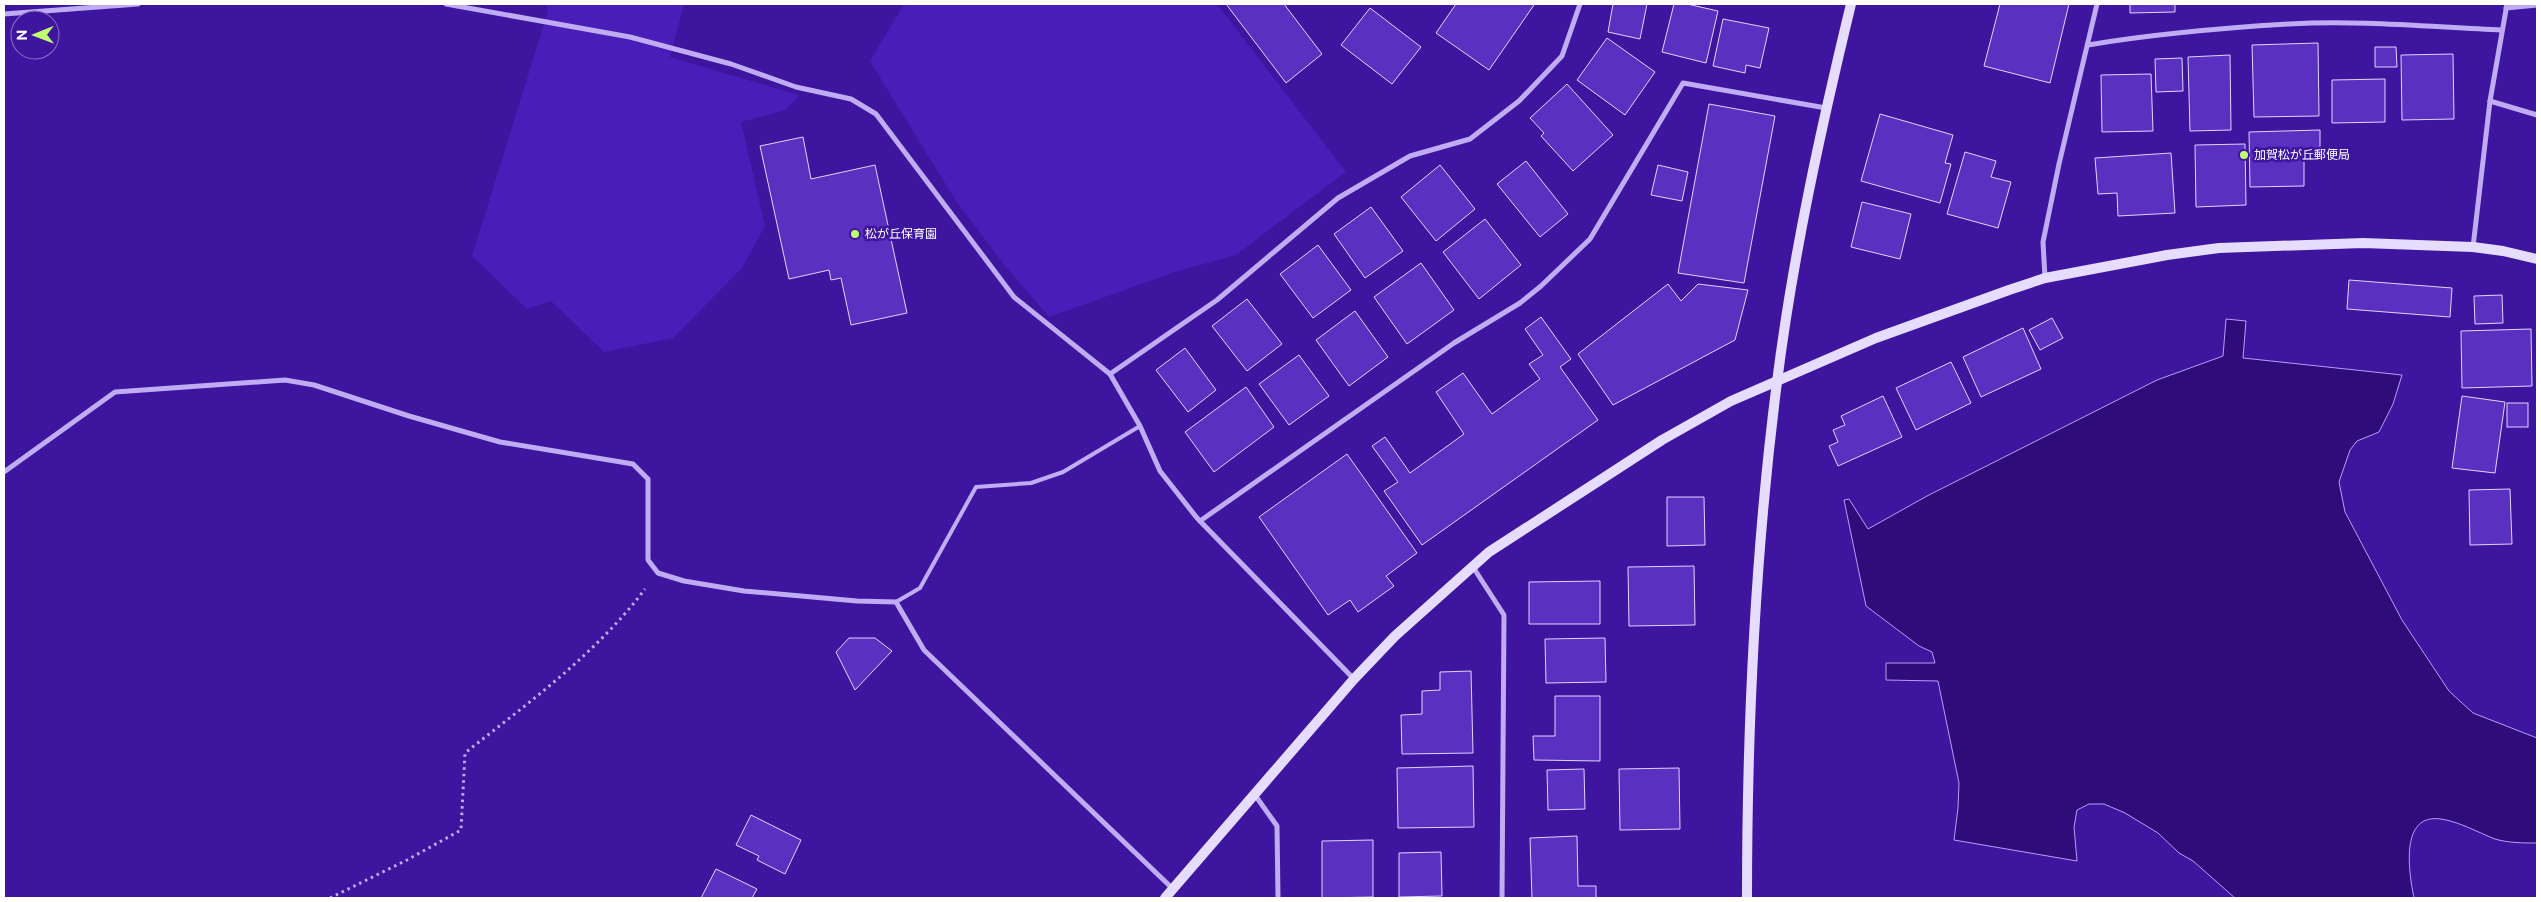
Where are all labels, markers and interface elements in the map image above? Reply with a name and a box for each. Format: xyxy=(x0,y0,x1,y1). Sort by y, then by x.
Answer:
north arrow xyxy=(10,10,60,60)
text: N xyxy=(14,30,30,41)
place label: 加賀松が丘郵便局 xyxy=(2254,148,2350,162)
marker: 加賀松が丘郵便局 xyxy=(2238,149,2250,161)
place label: 松が丘保育園 xyxy=(865,227,937,241)
marker: 松が丘保育園 xyxy=(849,228,861,240)

